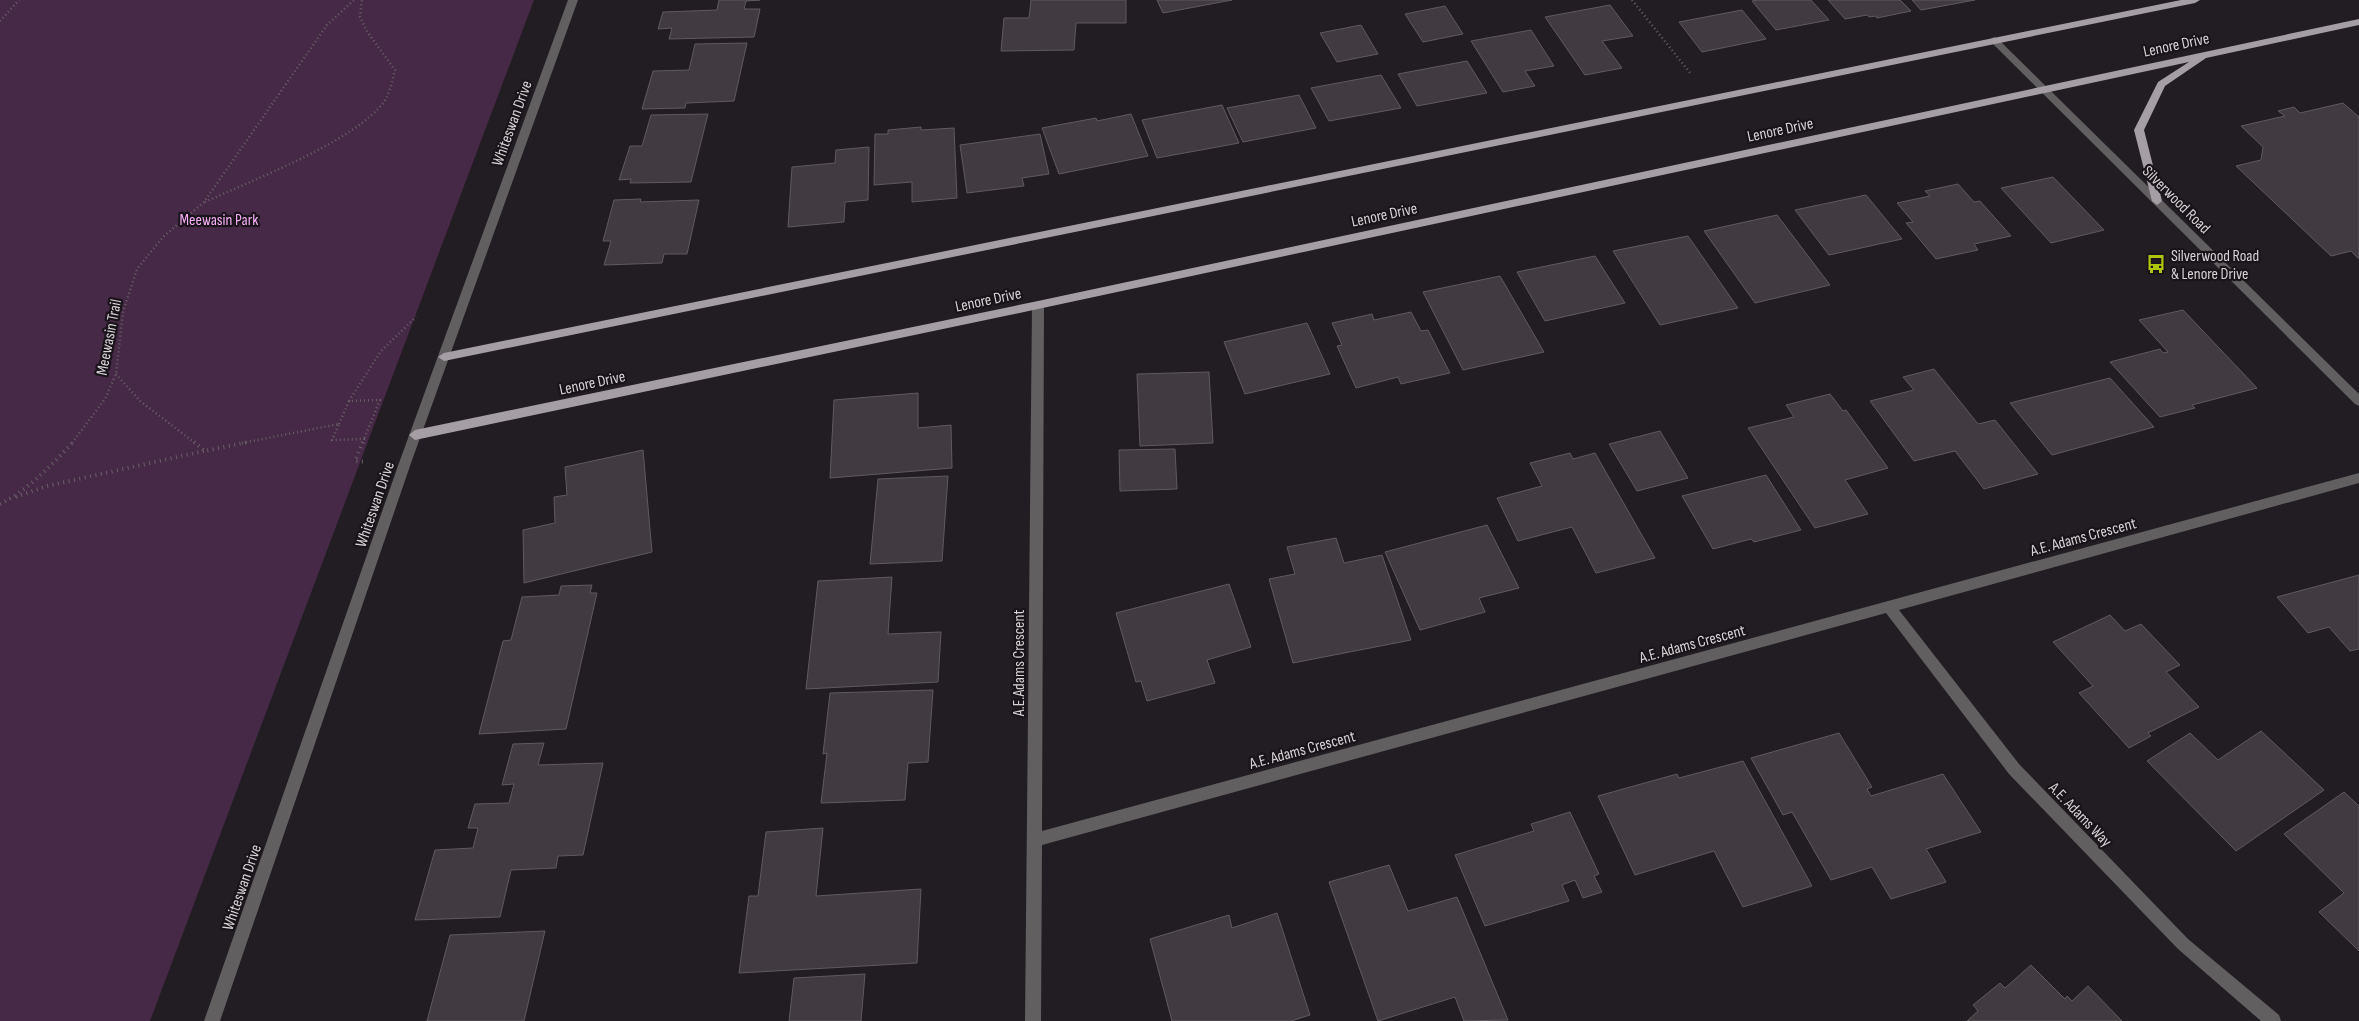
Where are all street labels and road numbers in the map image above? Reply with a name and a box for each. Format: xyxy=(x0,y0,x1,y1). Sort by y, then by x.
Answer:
street label: Lenore Drive xyxy=(2142,29,2211,62)
street label: Whiteswan Drive xyxy=(488,78,537,169)
street label: Lenore Drive xyxy=(1746,114,1815,147)
street label: Silverwood Road xyxy=(2138,162,2214,238)
street label: Lenore Drive xyxy=(1350,199,1419,232)
street label: Lenore Drive xyxy=(954,284,1023,317)
street label: Meewasin Trail xyxy=(93,298,126,377)
street label: Lenore Drive xyxy=(558,367,627,400)
street label: Whiteswan Drive xyxy=(352,459,399,550)
street label: A.E. Adams Crescent xyxy=(2027,514,2139,561)
street label: A.E.Adams Crescent xyxy=(1010,610,1029,717)
street label: A.E. Adams Crescent xyxy=(1636,621,1748,668)
street label: A.E. Adams Crescent xyxy=(1246,727,1358,774)
street label: A.E. Adams Way xyxy=(2044,778,2115,851)
street label: Whiteswan Drive xyxy=(219,842,266,933)

